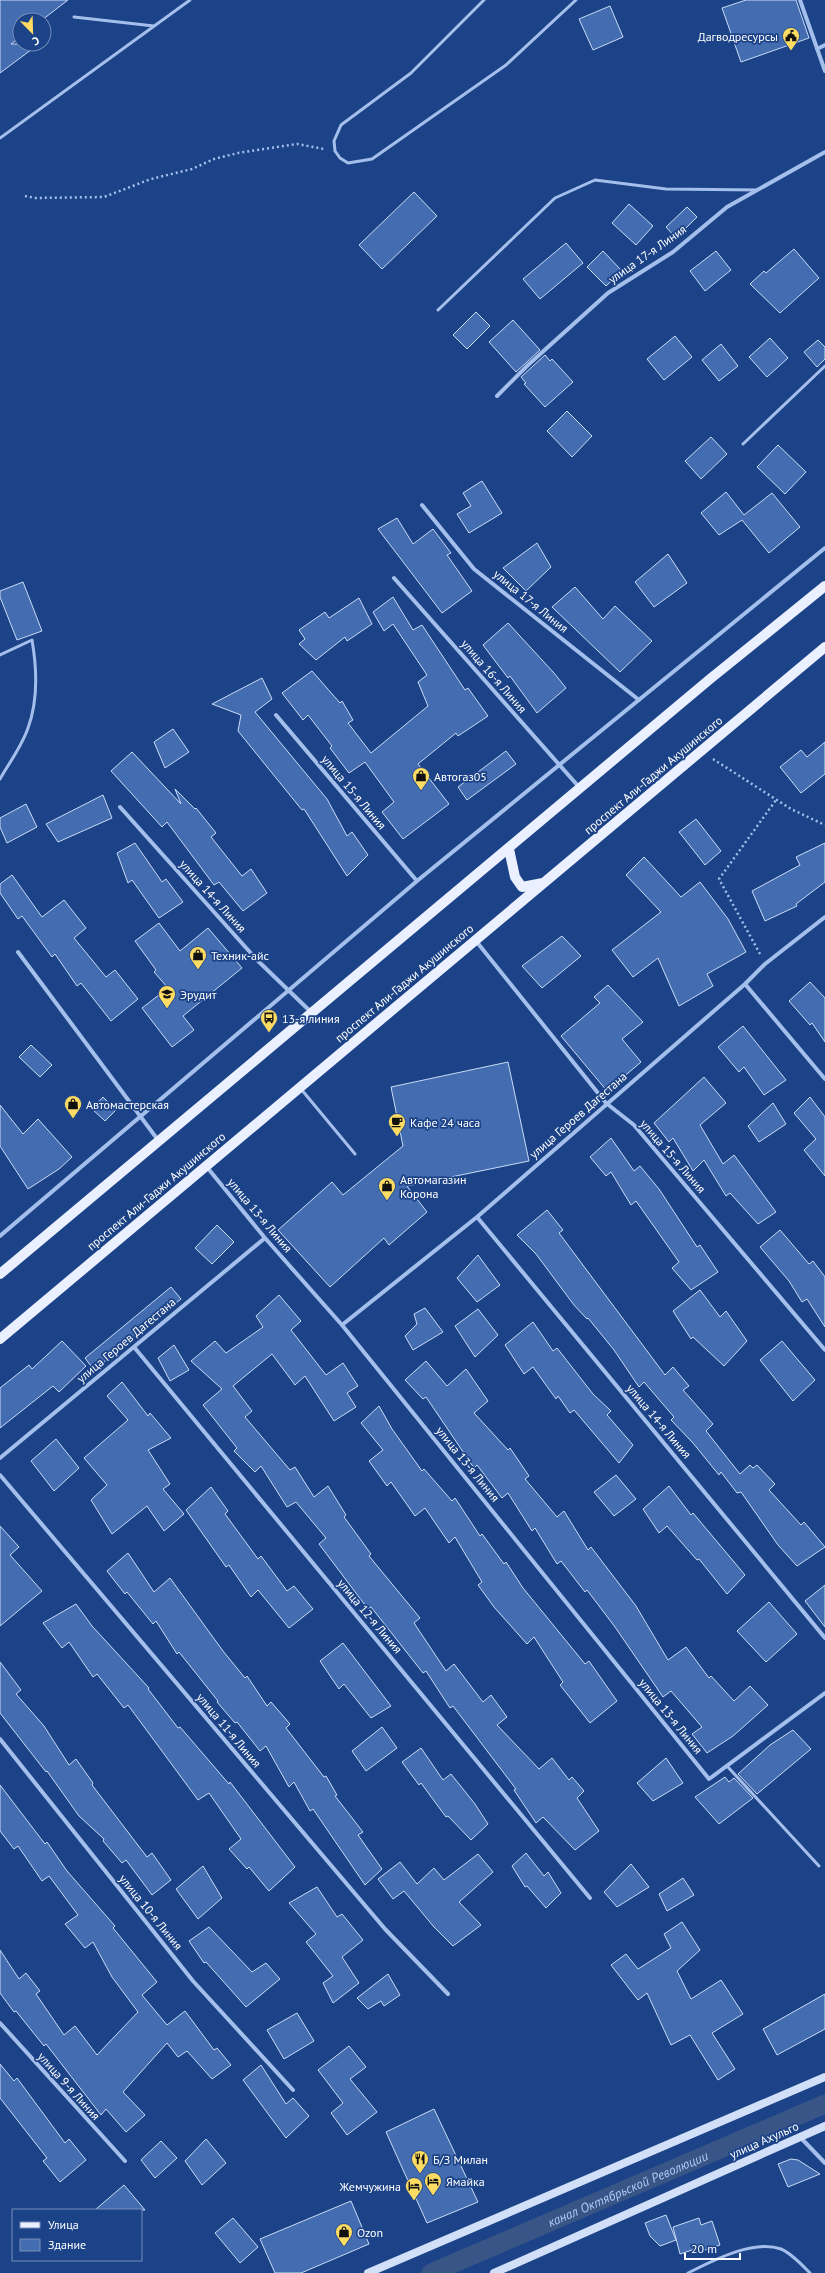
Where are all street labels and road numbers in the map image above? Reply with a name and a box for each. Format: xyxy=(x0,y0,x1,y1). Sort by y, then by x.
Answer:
street label: улица 17-я Линия xyxy=(605,221,689,287)
street label: улица 17-я Линия xyxy=(491,566,571,636)
street label: улица 16-я Линия xyxy=(458,636,530,716)
street label: проспект Али-Гаджи Акушинского xyxy=(581,713,725,837)
street label: улица 15-я Линия xyxy=(318,752,390,832)
street label: улица 14-я Линия xyxy=(176,857,250,935)
street label: проспект Али-Гаджи Акушинского xyxy=(332,921,476,1045)
street label: улица Героев Дагестана xyxy=(526,1069,630,1161)
street label: улица 15-я Линия xyxy=(637,1116,709,1196)
street label: проспект Али-Гаджи Акушинского xyxy=(84,1129,228,1253)
street label: улица 13-я Линия xyxy=(224,1175,296,1255)
street label: улица Героев Дагестана xyxy=(74,1294,178,1386)
street label: улица 14-я Линия xyxy=(623,1381,695,1461)
street label: улица 13-я Линия xyxy=(433,1423,503,1505)
street label: улица 12-я Линия xyxy=(334,1576,406,1656)
street label: улица 13-я Линия xyxy=(636,1675,706,1757)
street label: улица 11-я Линия xyxy=(193,1690,265,1770)
street label: улица 10-я Линия xyxy=(116,1871,186,1953)
street label: улица 9-я Линия xyxy=(35,2049,103,2123)
street label: улица Ахульго xyxy=(727,2118,801,2162)

